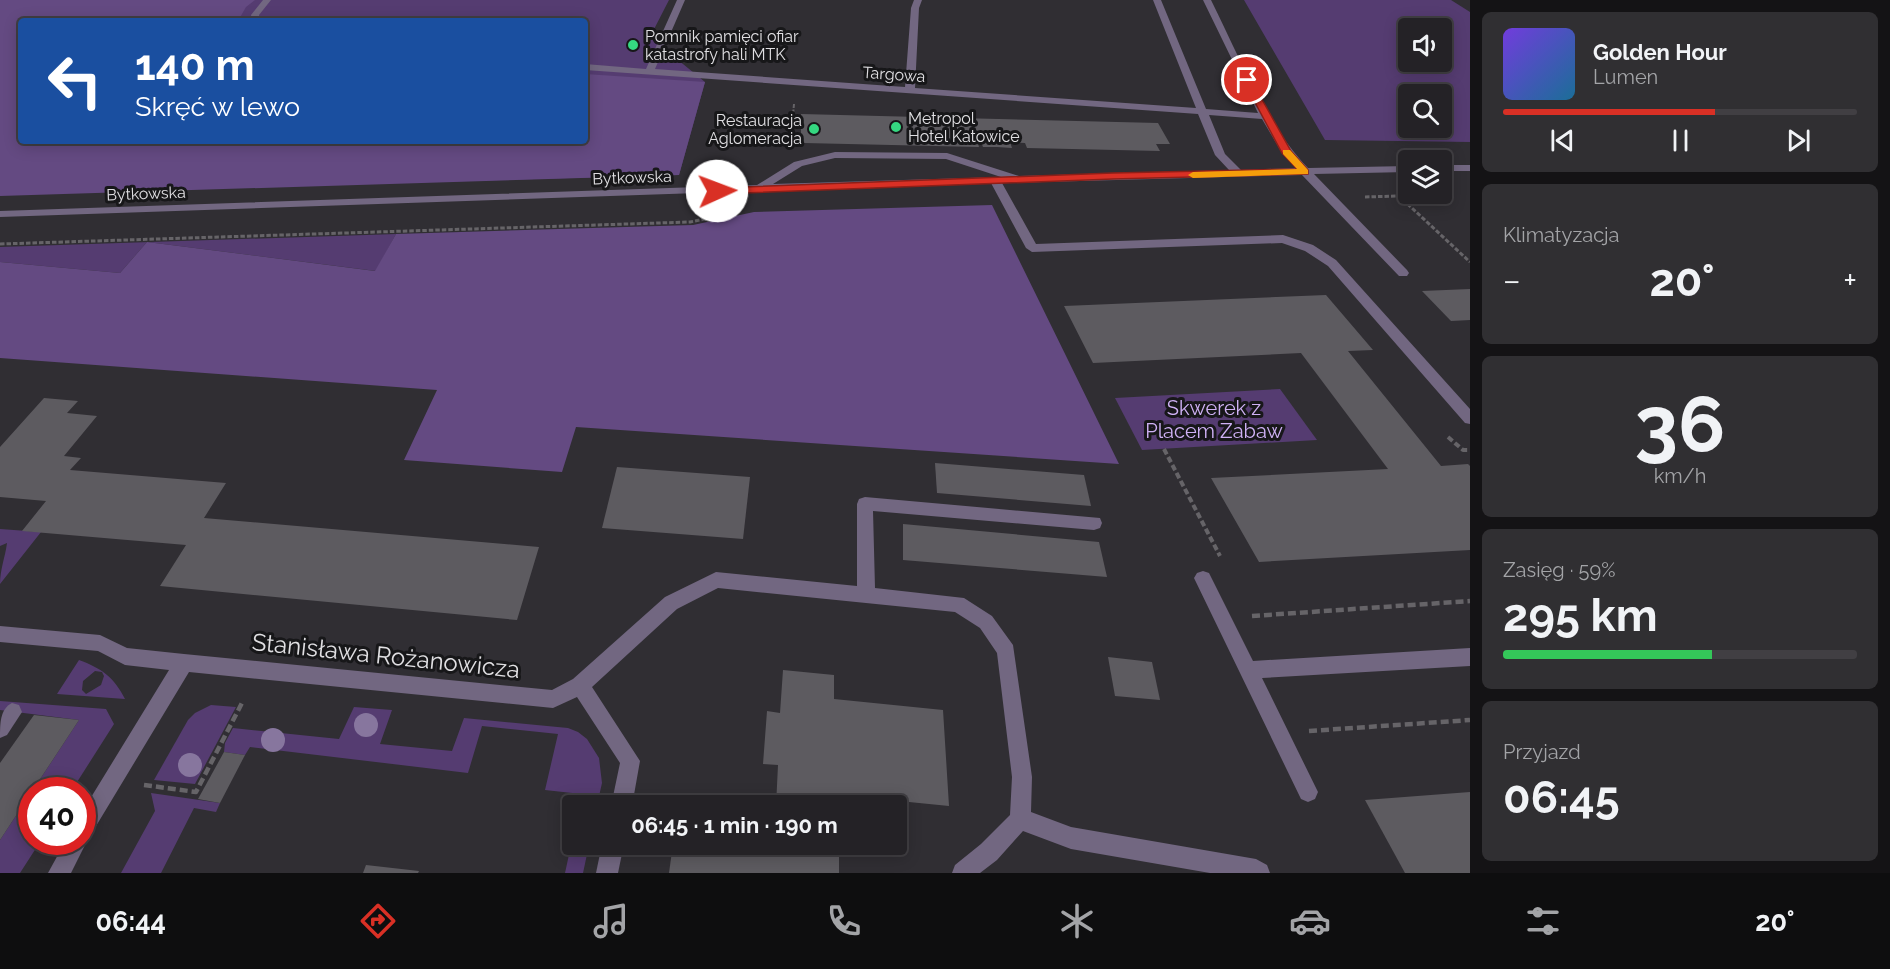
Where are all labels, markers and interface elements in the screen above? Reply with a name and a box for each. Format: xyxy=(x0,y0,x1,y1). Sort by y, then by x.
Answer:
map controls xyxy=(1398,18,1452,204)
button: sound xyxy=(1398,18,1452,72)
place label: Pomnik pamięci ofiar katastrofy hali MTK xyxy=(645,27,799,64)
marker: Pomnik pamięci ofiar katastrofy hali MTK xyxy=(626,38,640,52)
text: Golden Hour xyxy=(1593,39,1727,65)
text: 140 m xyxy=(135,41,255,90)
icon: left xyxy=(36,42,114,120)
pin xyxy=(1221,54,1272,105)
street label: Targowa xyxy=(862,63,926,86)
icon: arrive xyxy=(1230,63,1263,96)
text: Lumen xyxy=(1593,65,1658,89)
button: search xyxy=(1398,84,1452,138)
text: Skręć w lewo xyxy=(135,91,300,122)
place label: Metropol Hotel Katowice xyxy=(908,109,1020,146)
place label: Restauracja Aglomeracja xyxy=(708,111,802,148)
marker: Metropol Hotel Katowice xyxy=(889,120,903,134)
marker: Restauracja Aglomeracja xyxy=(807,122,821,136)
icon: previous xyxy=(1546,124,1579,157)
icon: pause xyxy=(1664,124,1697,157)
icon: next xyxy=(1782,124,1815,157)
button: layers xyxy=(1398,150,1452,204)
position arrow xyxy=(685,159,749,223)
street label: Bytkowska xyxy=(592,167,672,188)
street label: Bytkowska xyxy=(106,183,186,204)
text: Klimatyzacja xyxy=(1503,223,1620,247)
text: 20° xyxy=(1649,254,1715,307)
text: − xyxy=(1503,261,1521,300)
text: + xyxy=(1843,261,1857,300)
text: 36 xyxy=(1635,379,1725,470)
park label: Skwerek z Placem Zabaw xyxy=(1145,396,1283,443)
text: km/h xyxy=(1654,464,1706,488)
text: Zasięg · 59% xyxy=(1503,558,1615,582)
text: 295 km xyxy=(1503,589,1658,642)
street label: Stanisława Rożanowicza xyxy=(251,627,521,684)
text: Przyjazd xyxy=(1503,740,1581,764)
text: 06:45 xyxy=(1503,771,1620,824)
speed limit sign: 40 xyxy=(18,777,96,855)
text: 06:45 · 1 min · 190 m xyxy=(631,812,838,838)
icon: directions xyxy=(357,900,399,942)
icon: music xyxy=(590,900,632,942)
icon: phone xyxy=(823,900,865,942)
icon: climate xyxy=(1056,900,1098,942)
icon: car xyxy=(1289,900,1331,942)
icon: filters xyxy=(1522,900,1564,942)
text: 06:44 xyxy=(96,906,166,937)
text: 20° xyxy=(1755,906,1794,937)

